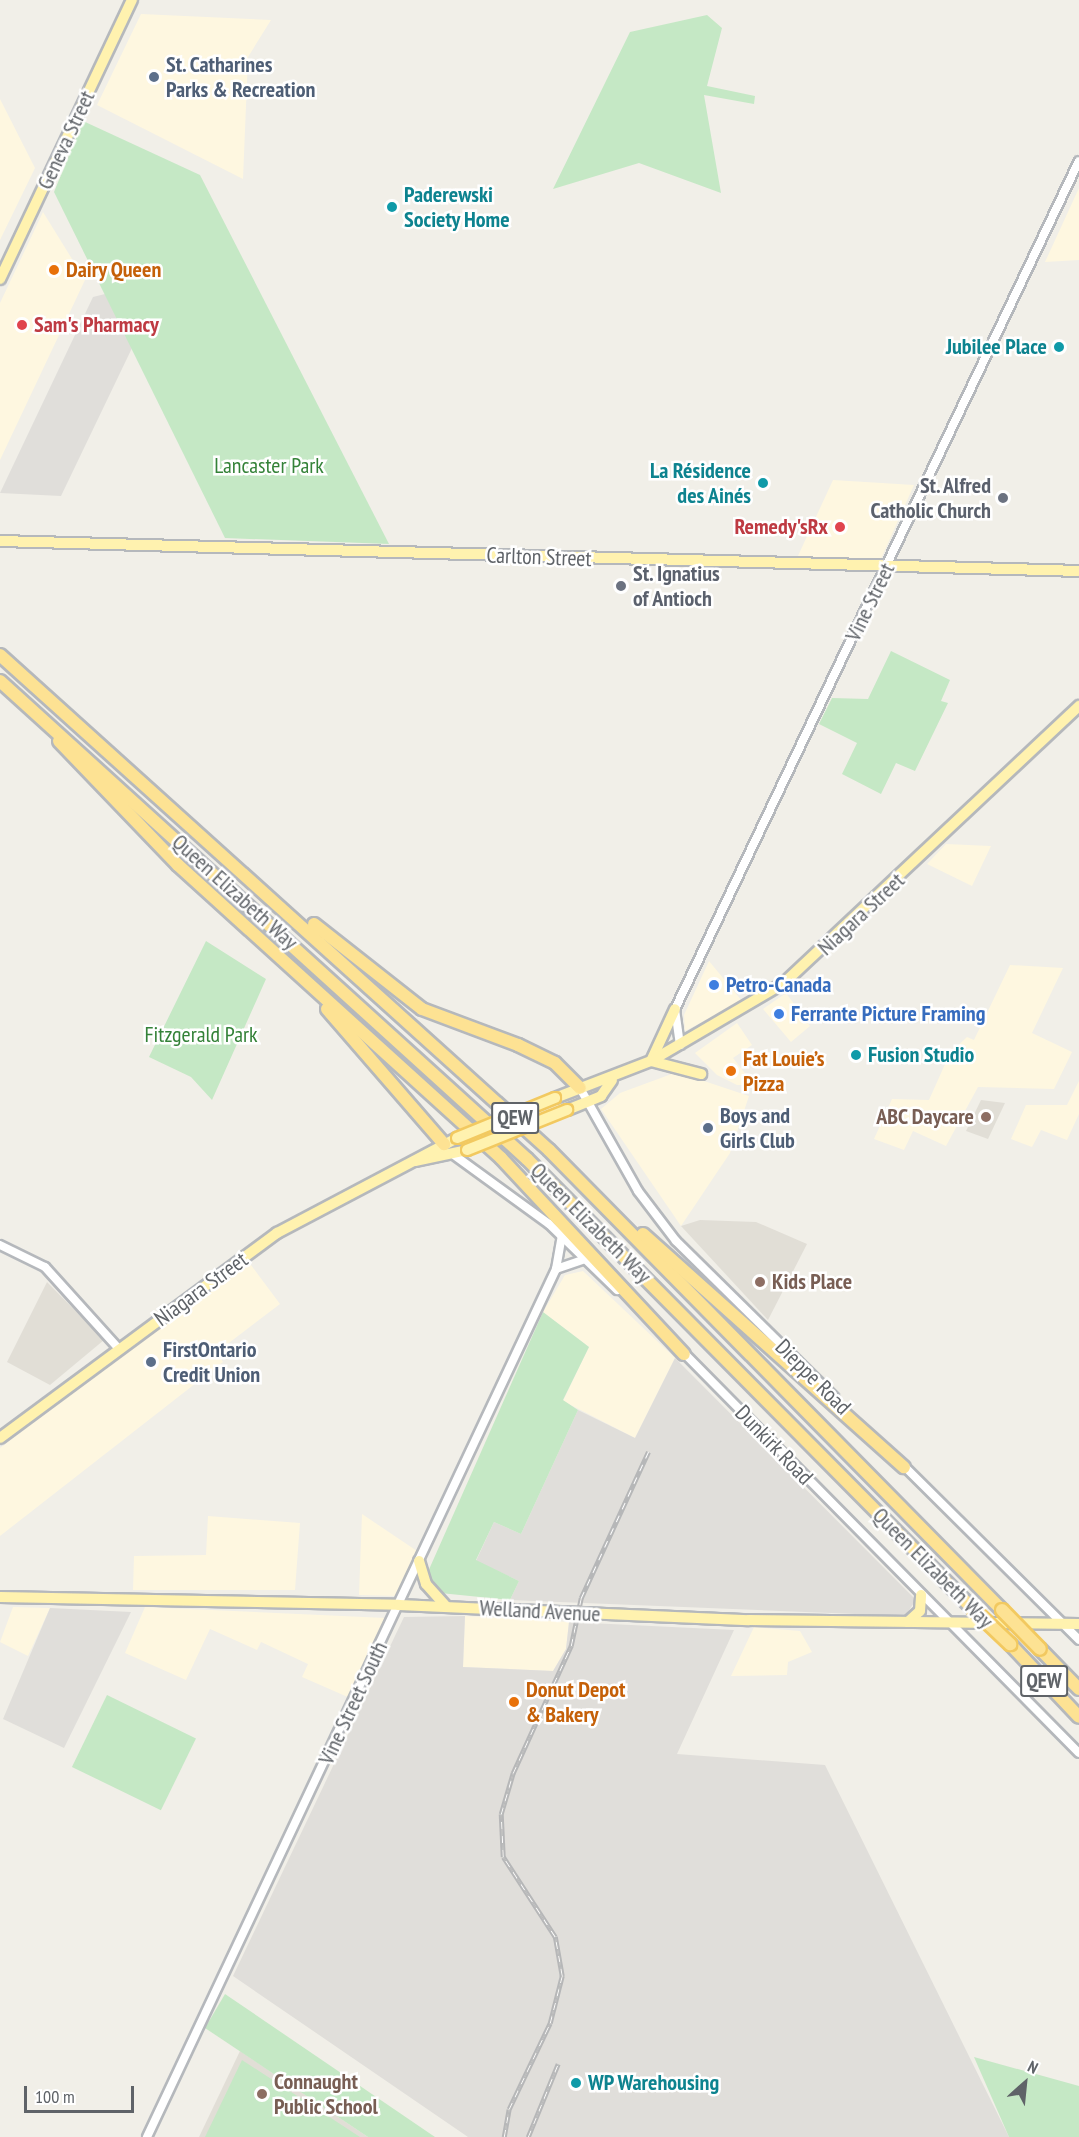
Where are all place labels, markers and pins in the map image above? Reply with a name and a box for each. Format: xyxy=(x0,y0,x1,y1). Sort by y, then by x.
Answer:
place label: St. Catharines Parks & Recreation xyxy=(166,51,315,102)
marker: St. Catharines Parks & Recreation xyxy=(147,70,161,84)
place label: Paderewski Society Home xyxy=(404,181,510,232)
marker: Paderewski Society Home xyxy=(385,200,399,214)
place label: Dairy Queen xyxy=(66,257,162,283)
marker: Dairy Queen xyxy=(47,263,61,277)
place label: Sam's Pharmacy xyxy=(34,312,159,338)
marker: Sam's Pharmacy xyxy=(15,318,29,332)
place label: Jubilee Place xyxy=(946,334,1047,360)
marker: Jubilee Place xyxy=(1052,340,1066,354)
place label: La Résidence des Ainés xyxy=(650,457,751,508)
place label: St. Alfred Catholic Church xyxy=(870,472,991,524)
marker: La Résidence des Ainés xyxy=(756,476,770,490)
marker: St. Alfred Catholic Church xyxy=(996,491,1010,505)
place label: Remedy'sRx xyxy=(734,514,828,540)
marker: Remedy'sRx xyxy=(833,520,847,534)
place label: St. Ignatius of Antioch xyxy=(633,560,721,612)
marker: St. Ignatius of Antioch xyxy=(614,579,628,593)
place label: Petro-Canada xyxy=(726,972,831,998)
marker: Petro-Canada xyxy=(707,978,721,992)
place label: Ferrante Picture Framing xyxy=(791,1001,985,1027)
marker: Ferrante Picture Framing xyxy=(772,1007,786,1021)
place label: Fusion Studio xyxy=(868,1042,974,1068)
place label: Fat Louie’s Pizza xyxy=(743,1045,824,1096)
marker: Fusion Studio xyxy=(849,1048,863,1062)
marker: Fat Louie’s Pizza xyxy=(724,1064,738,1078)
place label: Boys and Girls Club xyxy=(720,1102,795,1154)
place label: ABC Daycare xyxy=(875,1104,974,1130)
marker: ABC Daycare xyxy=(979,1110,993,1124)
marker: Boys and Girls Club xyxy=(701,1121,715,1135)
place label: Kids Place xyxy=(772,1269,852,1295)
marker: Kids Place xyxy=(753,1275,767,1289)
place label: FirstOntario Credit Union xyxy=(163,1336,260,1388)
marker: FirstOntario Credit Union xyxy=(144,1355,158,1369)
place label: Donut Depot & Bakery xyxy=(526,1676,625,1728)
marker: Donut Depot & Bakery xyxy=(507,1695,521,1709)
place label: Connaught Public School xyxy=(274,2068,378,2120)
place label: WP Warehousing xyxy=(588,2070,720,2096)
marker: WP Warehousing xyxy=(569,2076,583,2090)
marker: Connaught Public School xyxy=(255,2087,269,2101)

